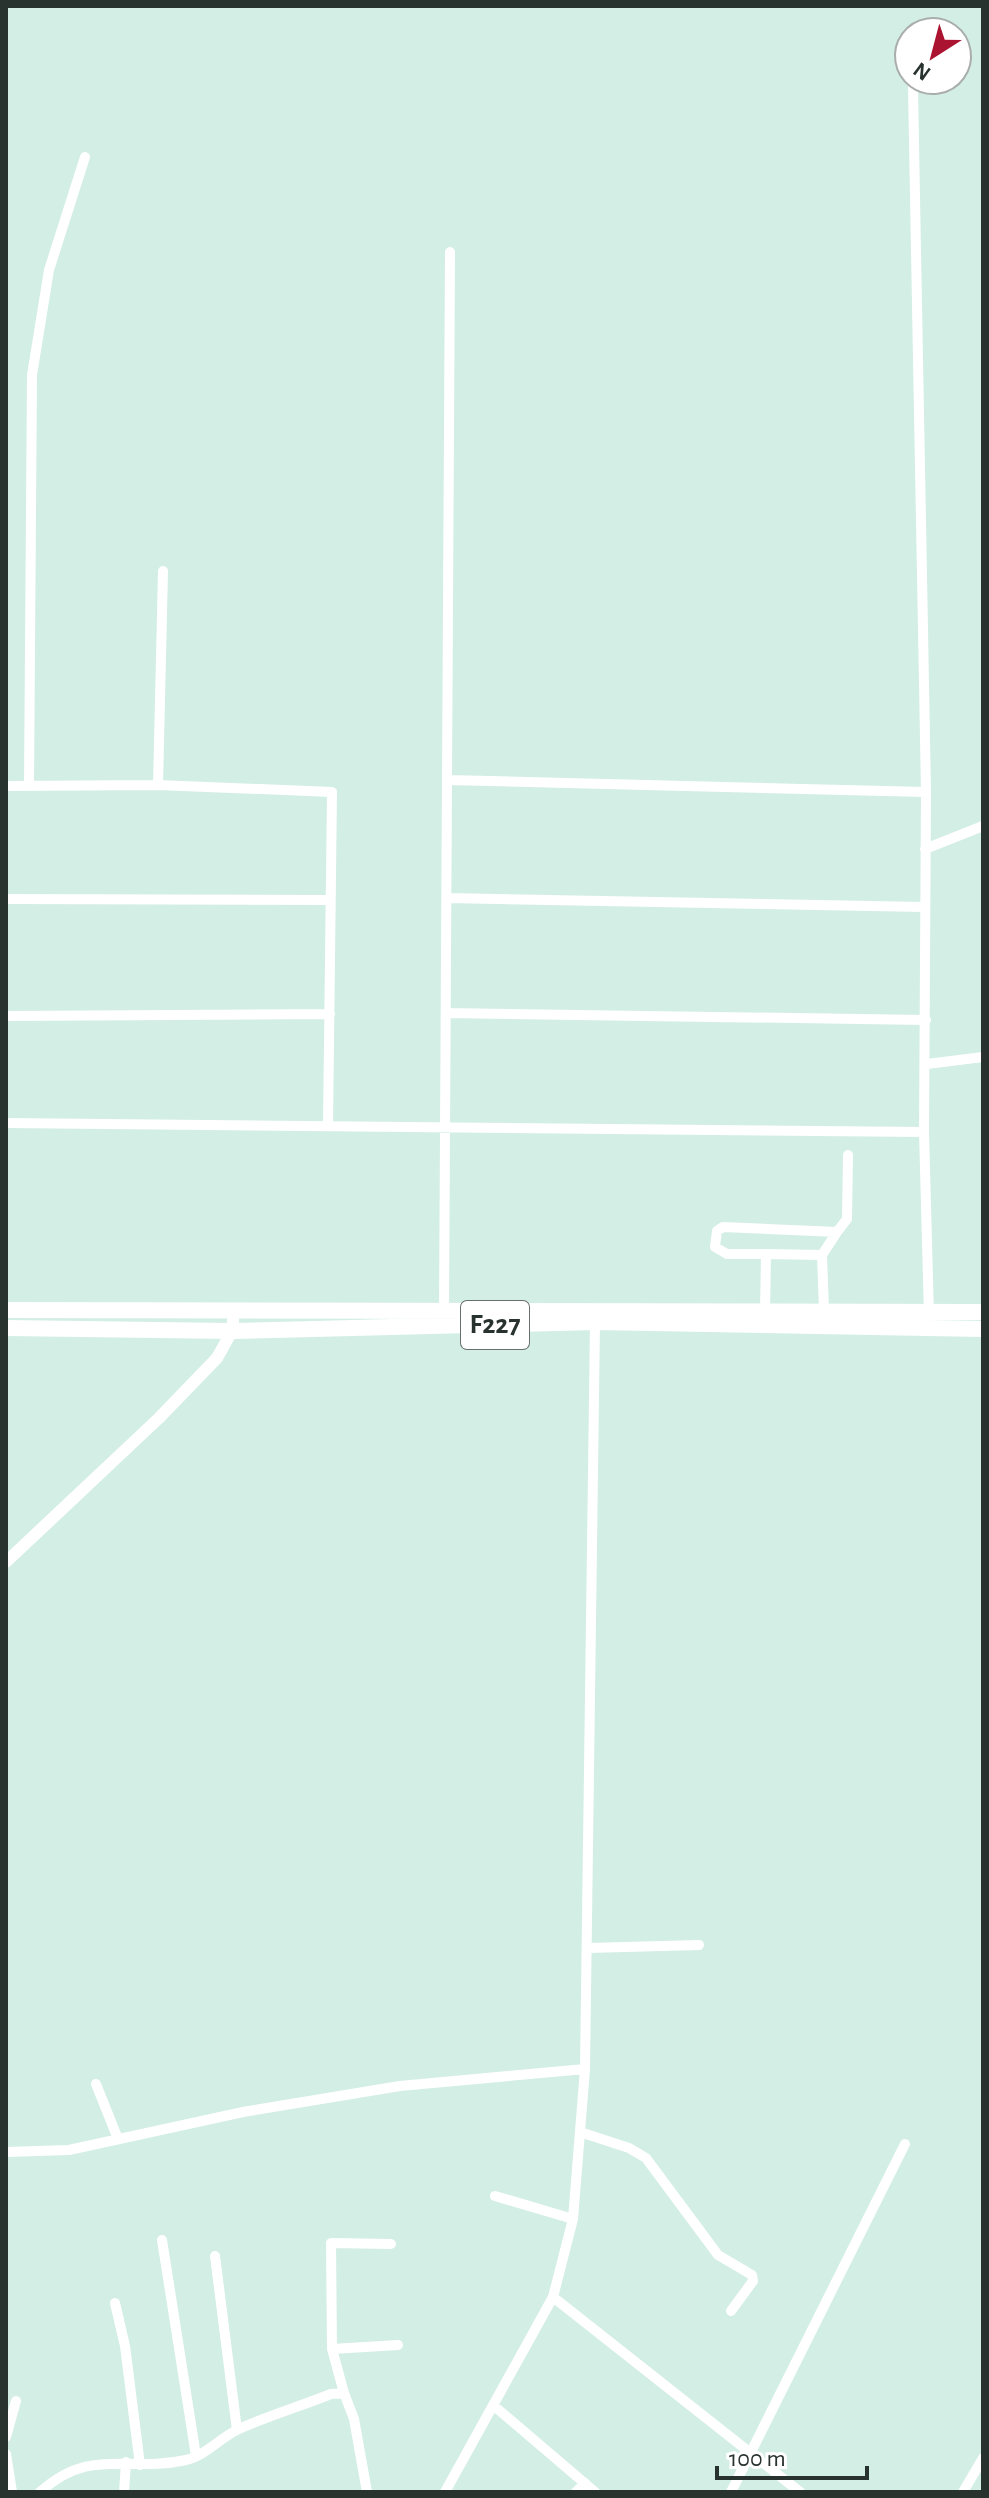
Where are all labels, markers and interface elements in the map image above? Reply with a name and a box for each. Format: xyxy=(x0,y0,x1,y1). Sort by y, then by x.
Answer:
north arrow xyxy=(893,16,973,96)
text: N xyxy=(909,58,934,85)
road number: F227 xyxy=(461,1301,529,1349)
scale bar xyxy=(717,2430,867,2480)
text: 100 m xyxy=(729,2447,786,2471)

